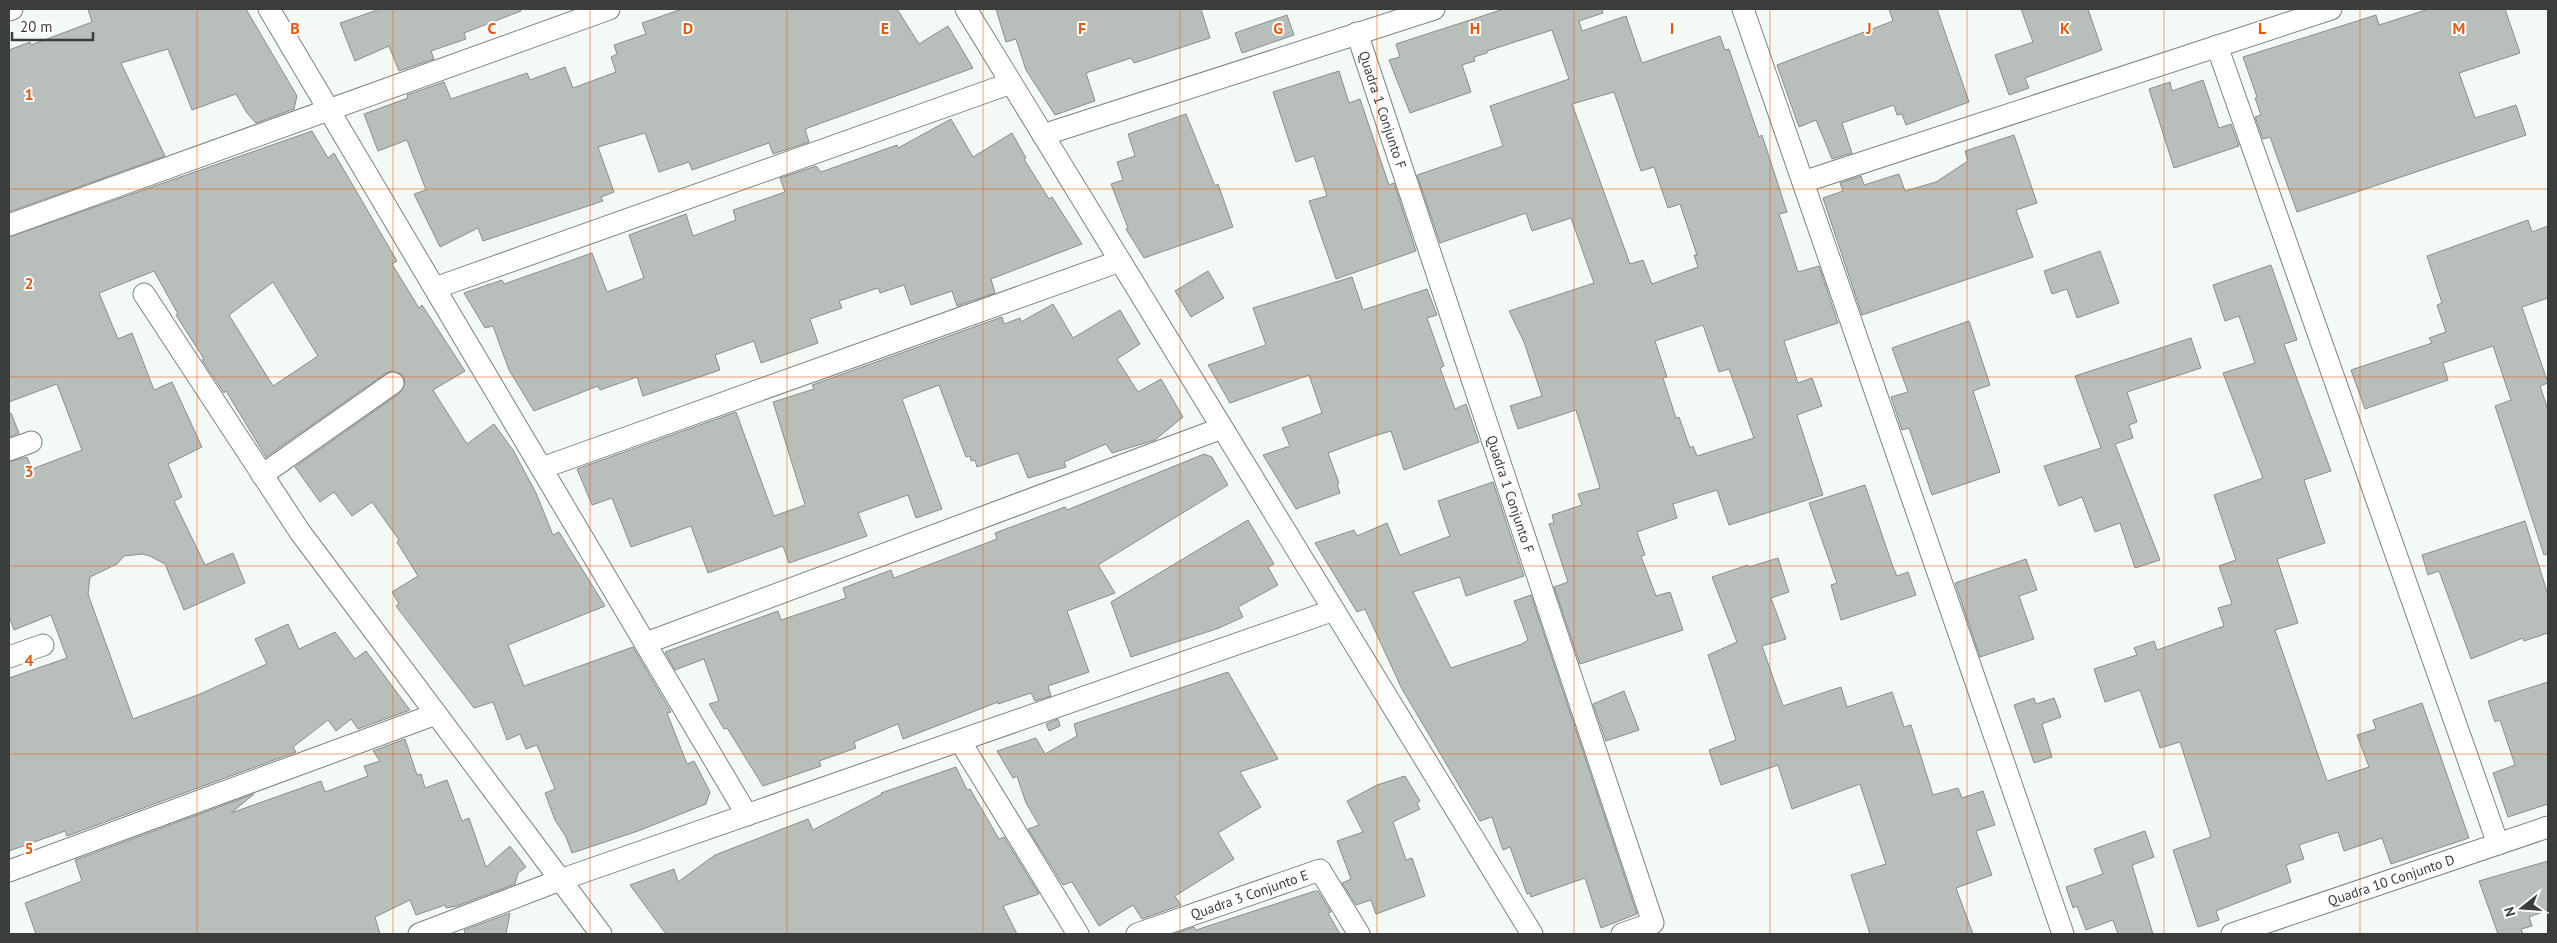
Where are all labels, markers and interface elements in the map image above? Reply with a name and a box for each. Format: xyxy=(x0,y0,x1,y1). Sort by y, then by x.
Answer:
scale bar xyxy=(12,10,94,42)
text: 20 m xyxy=(20,17,53,36)
text: B xyxy=(290,18,300,38)
text: C xyxy=(488,18,497,38)
text: D xyxy=(683,18,693,38)
text: E xyxy=(881,18,889,38)
text: F xyxy=(1078,18,1086,38)
text: G xyxy=(1273,18,1283,38)
text: H xyxy=(1470,18,1480,38)
text: I xyxy=(1670,18,1674,38)
text: J xyxy=(1865,18,1872,38)
text: K xyxy=(2060,18,2070,38)
text: L xyxy=(2258,18,2267,38)
text: M xyxy=(2453,18,2465,38)
street label: Quadra 1 Conjunto F xyxy=(1355,49,1411,171)
text: 1 xyxy=(24,84,34,104)
text: 2 xyxy=(24,273,34,293)
street label: Quadra 1 Conjunto F xyxy=(1482,433,1538,555)
text: 3 xyxy=(24,461,34,481)
text: 4 xyxy=(24,650,34,670)
text: 5 xyxy=(24,838,34,858)
street label: Quadra 10 Conjunto D xyxy=(2325,850,2457,910)
street label: Quadra 3 Conjunto E xyxy=(1188,866,1311,924)
north arrow xyxy=(2497,883,2547,933)
text: N xyxy=(2500,905,2520,919)

